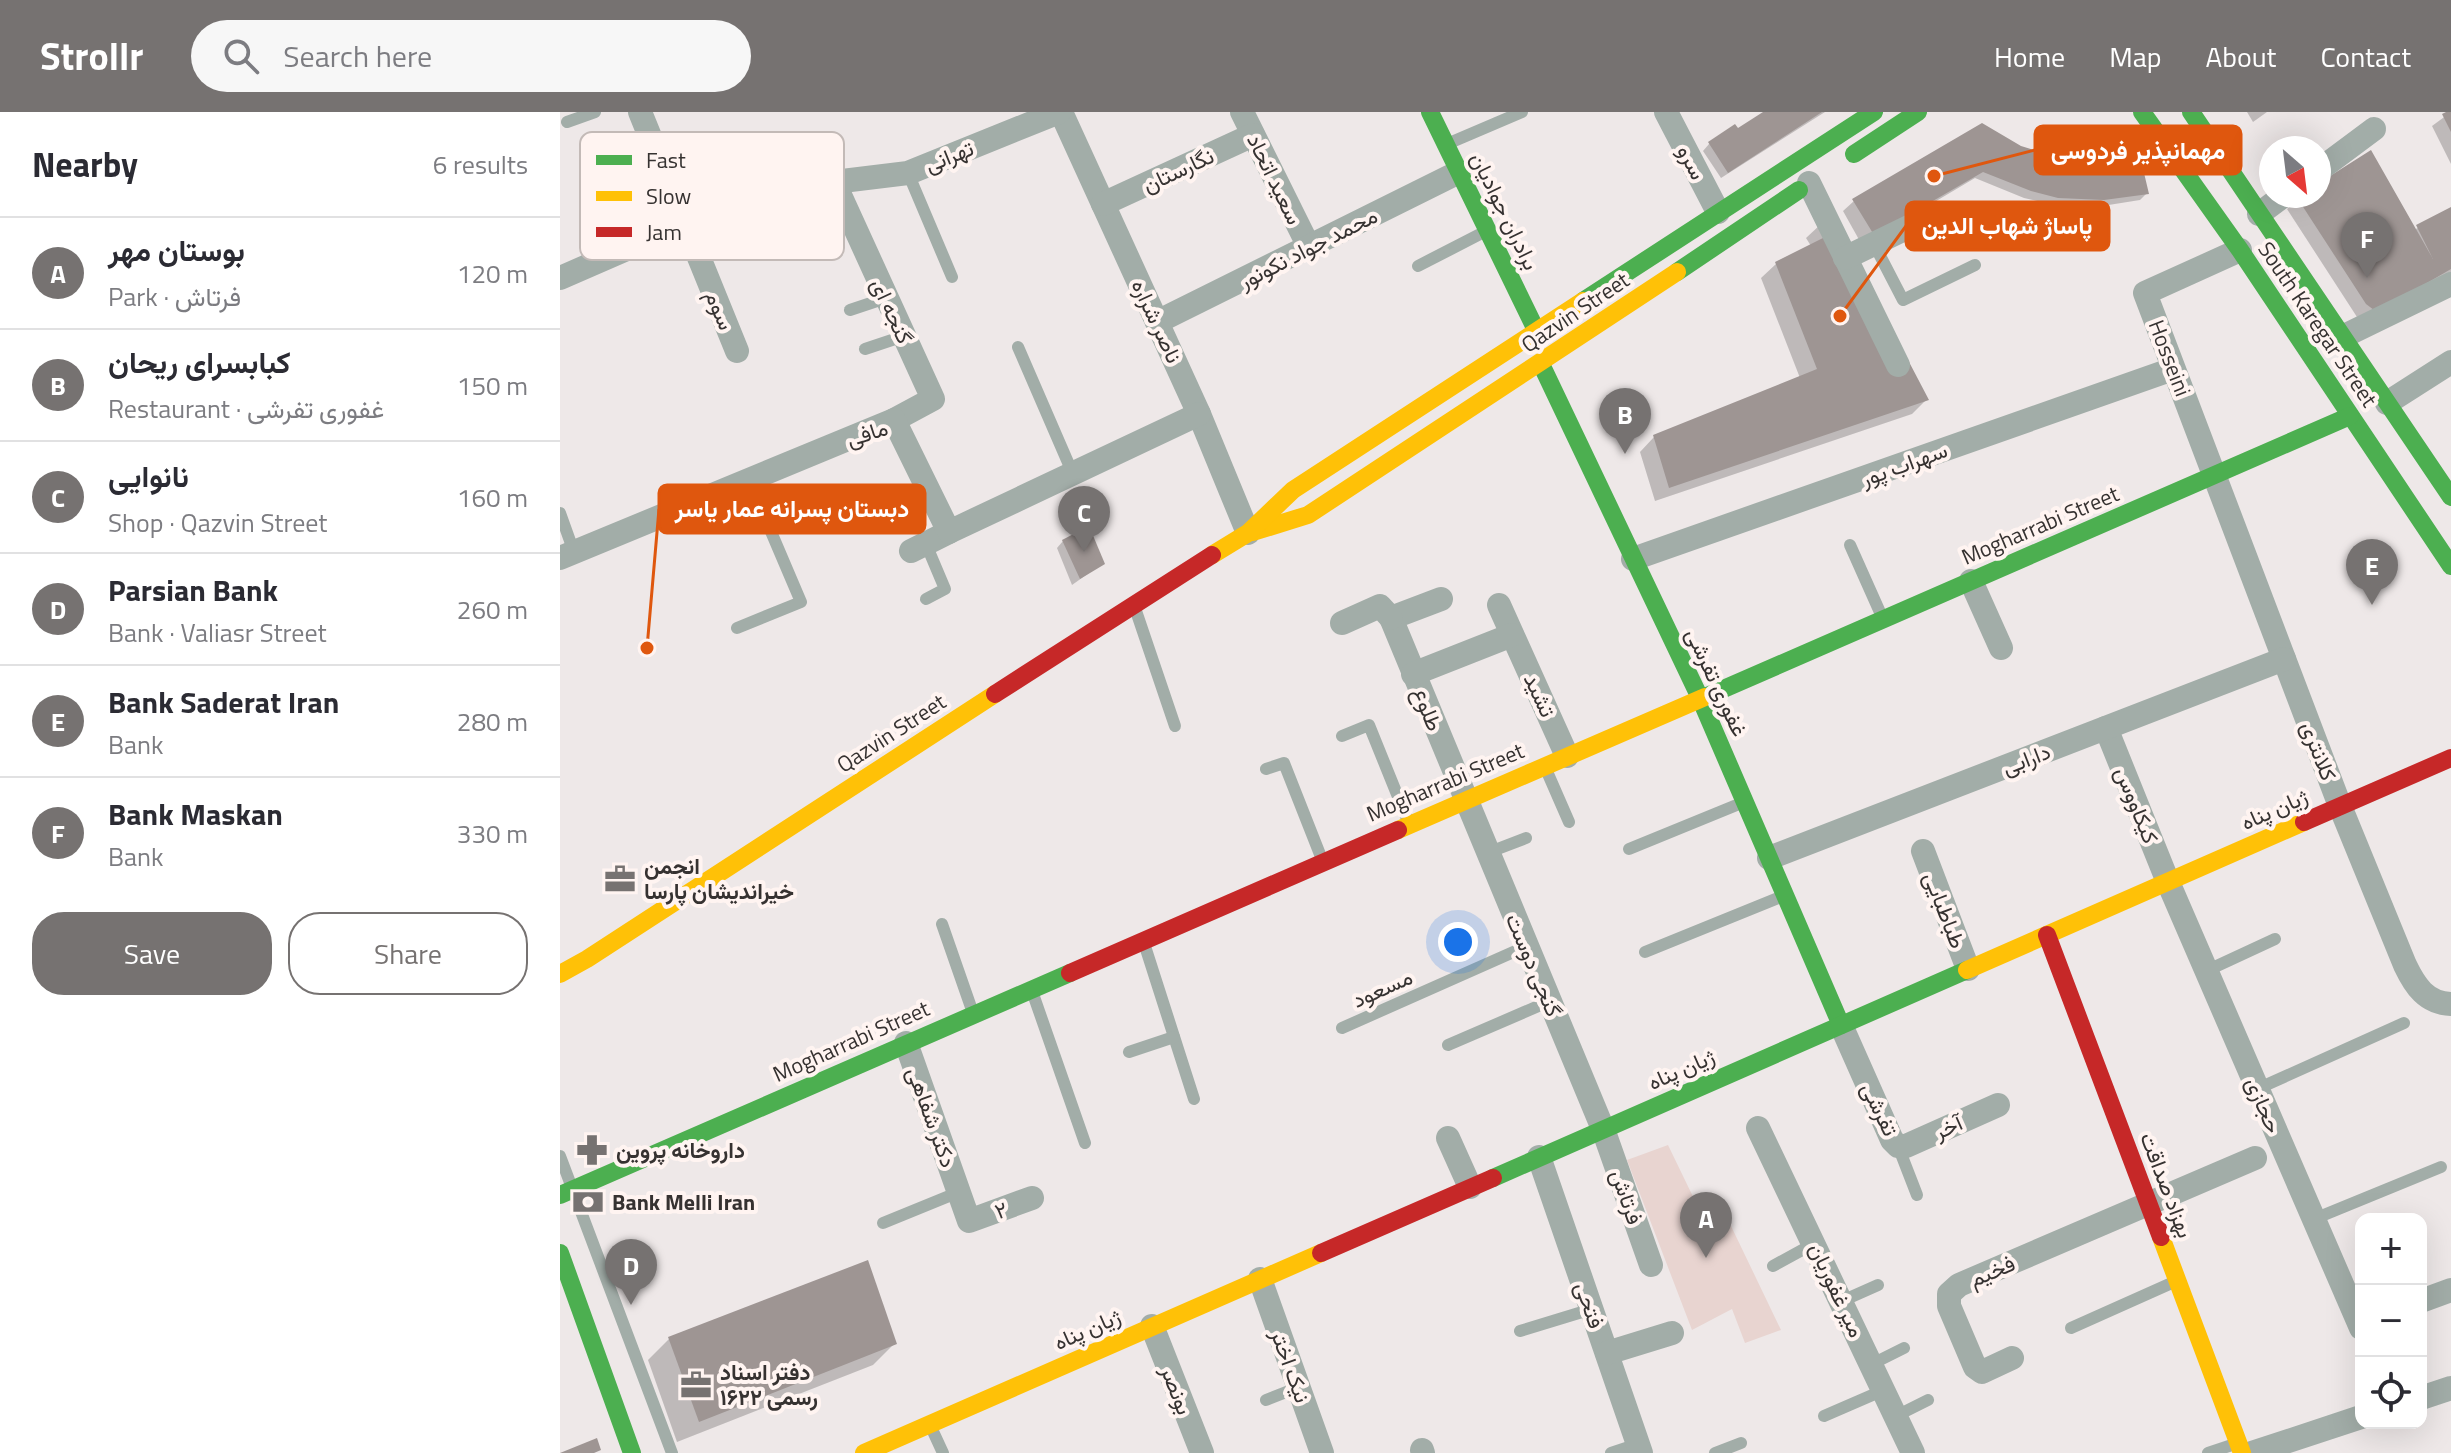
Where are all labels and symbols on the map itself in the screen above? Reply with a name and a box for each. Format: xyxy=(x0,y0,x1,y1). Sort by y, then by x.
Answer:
callout: مهمانپذیر فردوسی xyxy=(2035,126,2241,174)
street label: سعید اتحاد xyxy=(1238,128,1312,230)
street label: تهرانی xyxy=(919,131,979,181)
legend xyxy=(580,132,844,260)
text: مهمانپذیر فردوسی xyxy=(2051,132,2225,168)
north arrow xyxy=(2259,136,2331,208)
street label: نگارستان xyxy=(1137,139,1219,201)
street label: سرو xyxy=(1669,139,1715,185)
text: Fast xyxy=(646,143,686,177)
street label: برادران جوادیان xyxy=(1462,146,1548,276)
text: Slow xyxy=(646,179,692,213)
street label: محمد جواد نکونور xyxy=(1232,198,1383,298)
callout: پاساژ شهاب الدین xyxy=(1906,202,2109,250)
text: پاساژ شهاب الدین xyxy=(1921,207,2093,243)
pin: F xyxy=(2341,212,2393,278)
text: Jam xyxy=(646,215,682,249)
street label: South Karegar Street xyxy=(2250,234,2386,414)
street label: Qazvin Street xyxy=(1514,263,1636,361)
street label: گنجه ای xyxy=(862,273,922,350)
street label: ناصر شراره xyxy=(1123,273,1191,369)
street label: سوم xyxy=(696,285,744,335)
street label: Hosseini xyxy=(2140,315,2200,401)
pin: B xyxy=(1599,388,1651,454)
street label: مافی xyxy=(842,410,892,456)
street label: سهراب پور xyxy=(1855,433,1952,496)
street label: Mogharrabi Street xyxy=(1956,476,2124,574)
callout: دبستان پسرانه عمار یاسر xyxy=(659,485,925,533)
pin: C xyxy=(1058,486,1110,552)
text: دبستان پسرانه عمار یاسر xyxy=(674,490,909,526)
pin: E xyxy=(2346,539,2398,605)
street label: غفوری تفرشی xyxy=(1677,622,1757,742)
street label: تشید xyxy=(1515,667,1565,723)
street label: طلوع xyxy=(1404,682,1452,736)
street label: Qazvin Street xyxy=(830,685,953,781)
street label: کلانتری xyxy=(2292,716,2346,786)
street label: Mogharrabi Street xyxy=(1361,733,1529,831)
street label: دارابی xyxy=(1997,734,2055,784)
street label: کیکاووس xyxy=(2106,761,2168,849)
street label: ژیان پناه xyxy=(2235,779,2313,839)
place label: انجمن خیراندیشان پارسا xyxy=(644,849,794,908)
office icon: انجمن خیراندیشان پارسا xyxy=(603,862,637,896)
street label: طباطبایی xyxy=(1915,867,1975,953)
street label: گنجی دوست xyxy=(1497,908,1571,1022)
your location xyxy=(1438,922,1478,962)
street label: مسعود xyxy=(1346,960,1418,1016)
street label: Mogharrabi Street xyxy=(767,991,935,1091)
street label: ژیان پناه xyxy=(1642,1039,1720,1099)
street label: دکتر شفاهی xyxy=(898,1062,966,1172)
street label: حجازی xyxy=(2237,1071,2291,1139)
street label: تفرشی xyxy=(1852,1076,1908,1142)
street label: آخر xyxy=(1927,1105,1970,1149)
street label: بهزاد صداقت xyxy=(2131,1127,2203,1243)
pharmacy icon: داروخانه پروین xyxy=(575,1133,609,1167)
place label: داروخانه پروین xyxy=(616,1133,745,1167)
street label: فرتاش xyxy=(1602,1165,1652,1229)
bank icon: Bank Melli Iran xyxy=(571,1185,605,1219)
place label: Bank Melli Iran xyxy=(612,1185,755,1219)
street label: ۲ xyxy=(990,1192,1012,1228)
pin: A xyxy=(1680,1192,1732,1258)
street label: میر غفوریان xyxy=(1800,1237,1874,1343)
pin: D xyxy=(605,1239,657,1305)
street label: فخیم xyxy=(1964,1246,2020,1296)
street label: فتحی xyxy=(1566,1277,1614,1333)
street label: ژیان پناه xyxy=(1048,1299,1126,1359)
street label: نیک اختر xyxy=(1262,1324,1320,1408)
place label: دفتر اسناد رسمی ۱۶۲۲ xyxy=(720,1355,818,1414)
street label: بونصر xyxy=(1152,1360,1202,1419)
office icon: دفتر اسناد رسمی ۱۶۲۲ xyxy=(679,1368,713,1402)

